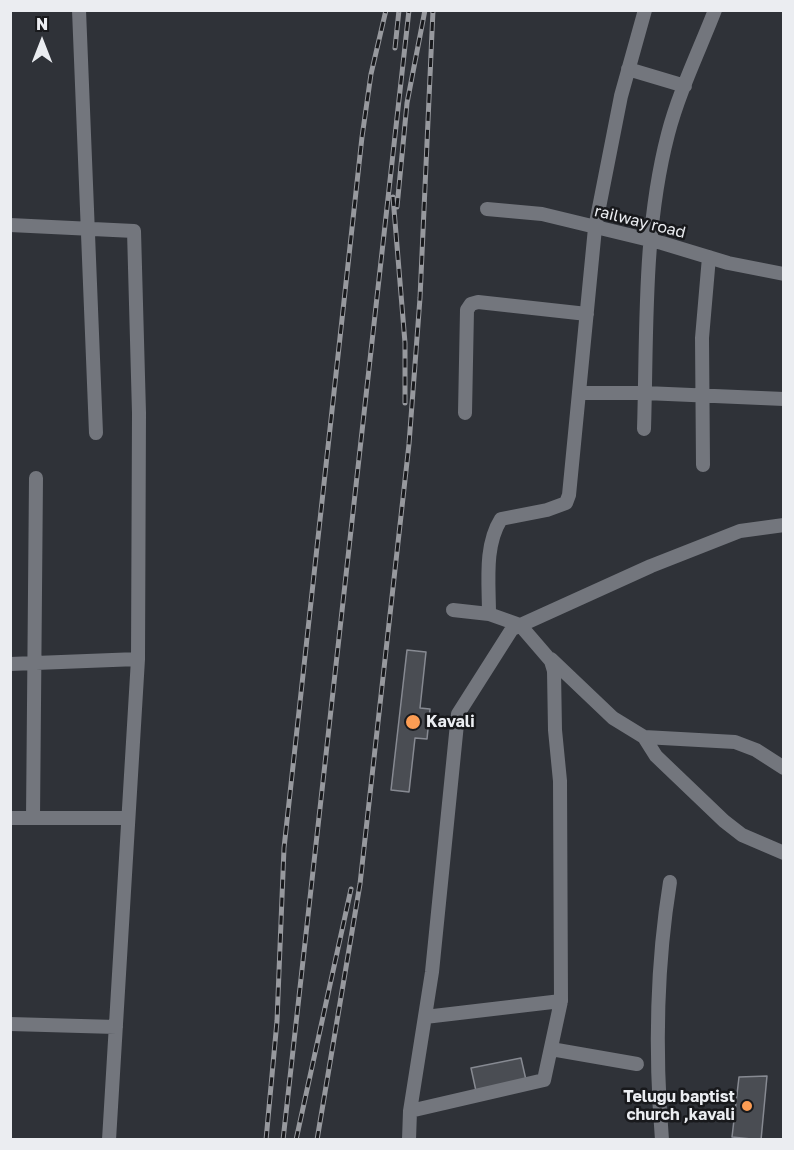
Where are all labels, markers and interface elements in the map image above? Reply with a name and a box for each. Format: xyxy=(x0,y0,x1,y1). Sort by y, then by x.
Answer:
north arrow xyxy=(12,12,72,72)
text: N xyxy=(36,14,48,34)
street label: railway road xyxy=(592,201,688,243)
place label: Kavali xyxy=(426,712,475,732)
marker: Kavali xyxy=(404,713,422,731)
place label: Telugu baptist church ,kavali xyxy=(623,1087,735,1125)
marker: Telugu baptist church ,kavali xyxy=(740,1099,754,1113)

